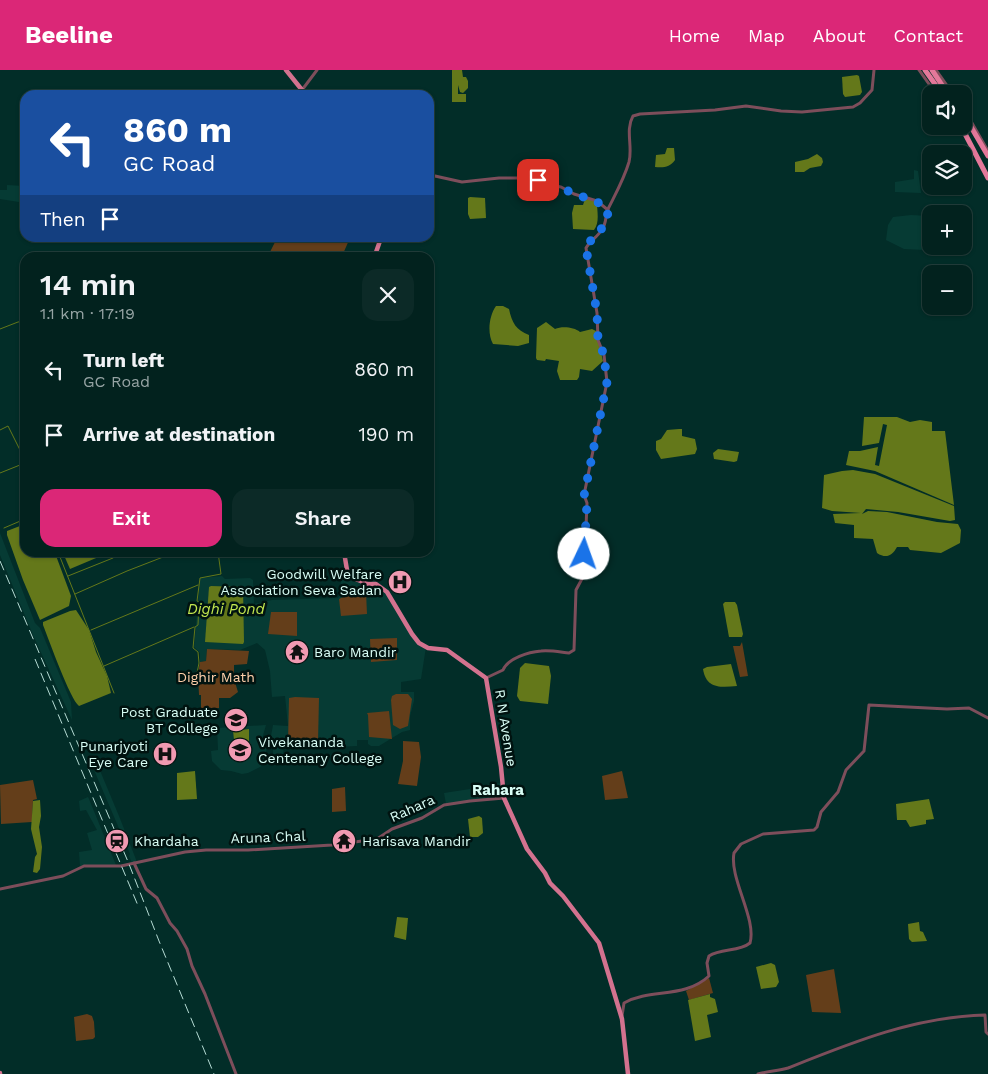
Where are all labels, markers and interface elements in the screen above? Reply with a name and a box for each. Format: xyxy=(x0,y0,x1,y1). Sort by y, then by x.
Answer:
text: Beeline xyxy=(25,21,113,49)
text: Home xyxy=(669,25,720,46)
text: Map xyxy=(748,25,785,46)
text: About xyxy=(813,25,865,46)
text: Contact xyxy=(893,25,963,46)
map controls xyxy=(922,85,972,315)
button: sound xyxy=(922,85,972,135)
text: 860 m xyxy=(123,109,232,151)
icon: left xyxy=(40,110,105,175)
button: layers xyxy=(922,145,972,195)
text: GC Road xyxy=(123,151,215,176)
pin xyxy=(517,159,559,201)
icon: arrive xyxy=(524,166,552,194)
icon: arrive xyxy=(96,205,124,233)
button: + xyxy=(922,205,972,255)
text: Then xyxy=(40,208,86,231)
button: − xyxy=(922,265,972,315)
text: 14 min xyxy=(40,267,136,302)
button: close xyxy=(362,269,414,321)
text: 1.1 km · 17:19 xyxy=(40,304,135,323)
text: Turn left xyxy=(83,349,164,372)
icon: left xyxy=(40,356,68,384)
text: 860 m xyxy=(354,358,414,381)
text: GC Road xyxy=(83,372,150,391)
icon: arrive xyxy=(40,421,68,449)
text: Arrive at destination xyxy=(83,423,275,446)
text: 190 m xyxy=(358,423,414,446)
button: Exit xyxy=(40,489,222,547)
button: Share xyxy=(232,489,414,547)
position arrow xyxy=(557,527,609,579)
place label: Goodwill Welfare Association Seva Sadan xyxy=(221,566,382,598)
hospital icon: Goodwill Welfare Association Seva Sadan xyxy=(387,569,413,595)
water label: Dighi Pond xyxy=(187,600,266,618)
temple icon: Baro Mandir xyxy=(284,639,310,665)
place label: Baro Mandir xyxy=(314,644,397,660)
park label: Dighir Math xyxy=(177,669,255,685)
street label: R N Avenue xyxy=(492,688,520,768)
place label: Post Graduate BT College xyxy=(121,704,218,736)
school or university icon: Post Graduate BT College xyxy=(223,707,249,733)
place label: Vivekananda Centenary College xyxy=(258,734,382,766)
school or university icon: Vivekananda Centenary College xyxy=(227,737,253,763)
place label: Punarjyoti Eye Care xyxy=(80,738,148,770)
hospital icon: Punarjyoti Eye Care xyxy=(152,741,178,767)
district label: Rahara xyxy=(472,781,524,799)
street label: Rahara xyxy=(387,791,437,825)
station icon: Khardaha xyxy=(104,828,130,854)
street label: Aruna Chal xyxy=(230,828,307,846)
temple icon: Harisava Mandir xyxy=(331,828,357,854)
place label: Khardaha xyxy=(134,833,199,849)
place label: Harisava Mandir xyxy=(362,833,471,849)

